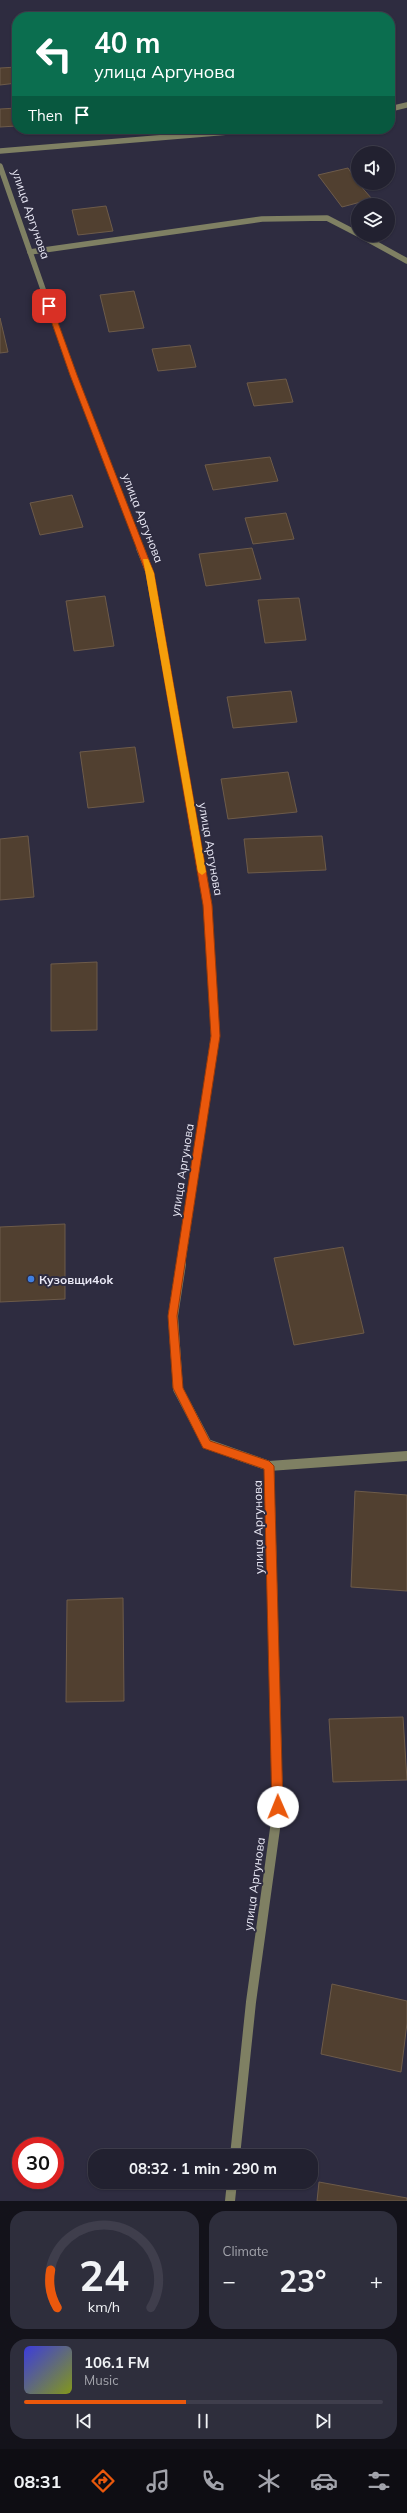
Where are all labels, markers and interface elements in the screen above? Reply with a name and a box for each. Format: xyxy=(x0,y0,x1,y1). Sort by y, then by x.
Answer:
text: 40 m xyxy=(94,25,160,60)
icon: left xyxy=(28,28,80,80)
text: улица Аргунова xyxy=(94,60,235,83)
icon: arrive xyxy=(71,104,93,126)
text: Then xyxy=(28,106,63,125)
map controls xyxy=(351,146,395,242)
button: sound xyxy=(351,146,395,190)
street label: улица Аргунова xyxy=(9,167,53,261)
button: layers xyxy=(351,198,395,242)
pin xyxy=(32,289,66,323)
icon: arrive xyxy=(38,295,60,317)
street label: улица Аргунова xyxy=(119,471,167,565)
street label: улица Аргунова xyxy=(195,801,227,897)
street label: улица Аргунова xyxy=(167,1122,197,1218)
place label: Кузовщи4оk xyxy=(39,1272,114,1287)
marker: Кузовщи4оk xyxy=(26,1274,36,1284)
street label: улица Аргунова xyxy=(250,1480,266,1574)
position arrow xyxy=(257,1786,299,1828)
street label: улица Аргунова xyxy=(240,1836,268,1932)
speed limit sign: 30 xyxy=(12,2137,64,2189)
text: 08:32 · 1 min · 290 m xyxy=(129,2159,277,2178)
text: Climate xyxy=(223,2243,268,2259)
text: 24 xyxy=(79,2249,129,2301)
text: 23° xyxy=(279,2262,326,2300)
text: − xyxy=(223,2267,236,2295)
text: + xyxy=(370,2267,383,2295)
text: km/h xyxy=(88,2298,120,2316)
text: 106.1 FM xyxy=(84,2353,149,2372)
text: Music xyxy=(84,2372,119,2388)
icon: previous xyxy=(73,2410,95,2432)
icon: pause xyxy=(192,2410,214,2432)
icon: next xyxy=(312,2410,334,2432)
icon: directions xyxy=(89,2467,117,2495)
icon: music xyxy=(144,2467,172,2495)
icon: phone xyxy=(199,2467,227,2495)
icon: climate xyxy=(255,2467,283,2495)
icon: car xyxy=(310,2467,338,2495)
icon: filters xyxy=(365,2467,393,2495)
text: 08:31 xyxy=(14,2470,61,2493)

